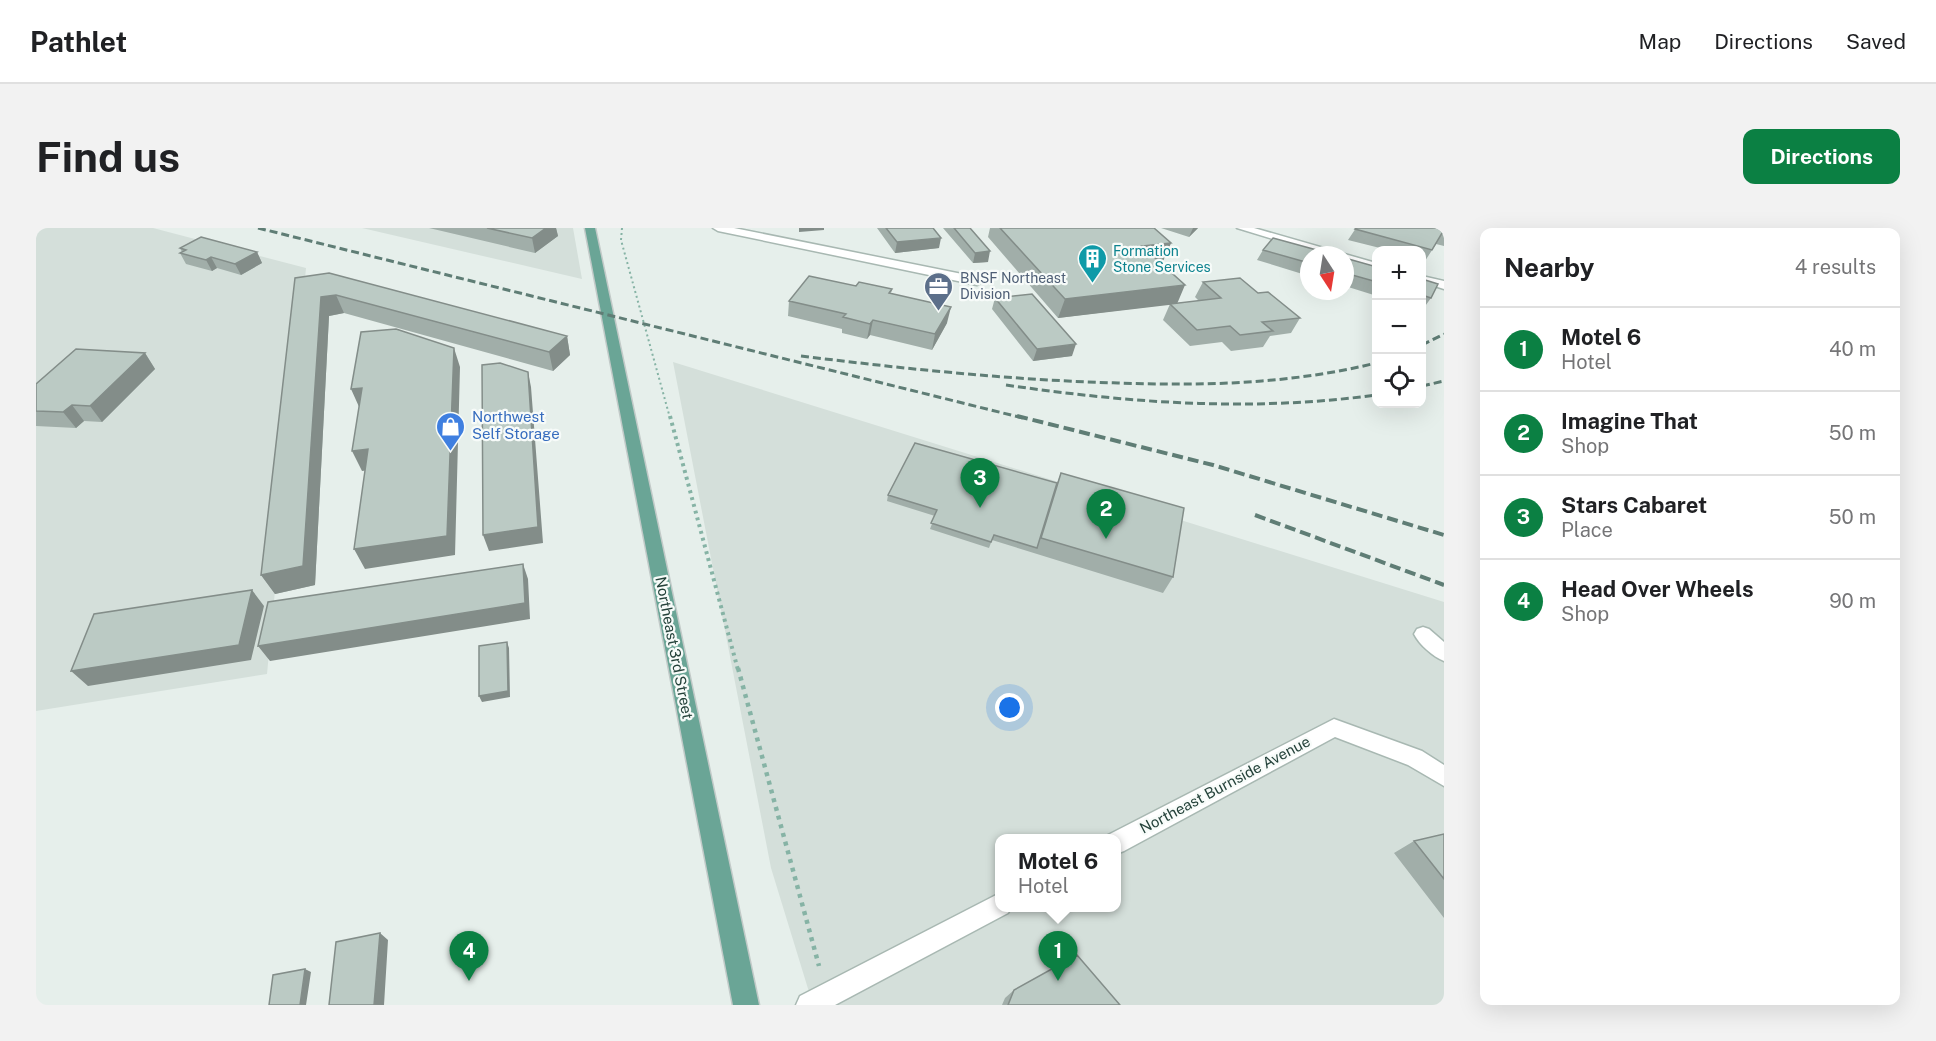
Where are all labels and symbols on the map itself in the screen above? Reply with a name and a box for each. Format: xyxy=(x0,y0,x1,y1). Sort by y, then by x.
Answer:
building icon: Formation Stone Services xyxy=(1076,243,1108,285)
place label: Formation Stone Services xyxy=(1113,243,1211,275)
north arrow xyxy=(1300,246,1354,300)
office icon: BNSF Northeast Division xyxy=(923,270,955,312)
place label: BNSF Northeast Division xyxy=(960,270,1066,302)
place label: Northwest Self Storage xyxy=(472,408,560,442)
shop icon: Northwest Self Storage xyxy=(435,410,467,452)
pin: 3 xyxy=(960,458,1000,508)
pin: 2 xyxy=(1086,490,1126,539)
street label: Northeast 3rd Street xyxy=(652,575,697,721)
your location xyxy=(995,693,1024,722)
street label: Northeast Burnside Avenue xyxy=(1137,732,1313,837)
pin: 4 xyxy=(450,932,488,981)
pin: 1 xyxy=(1038,932,1078,981)

